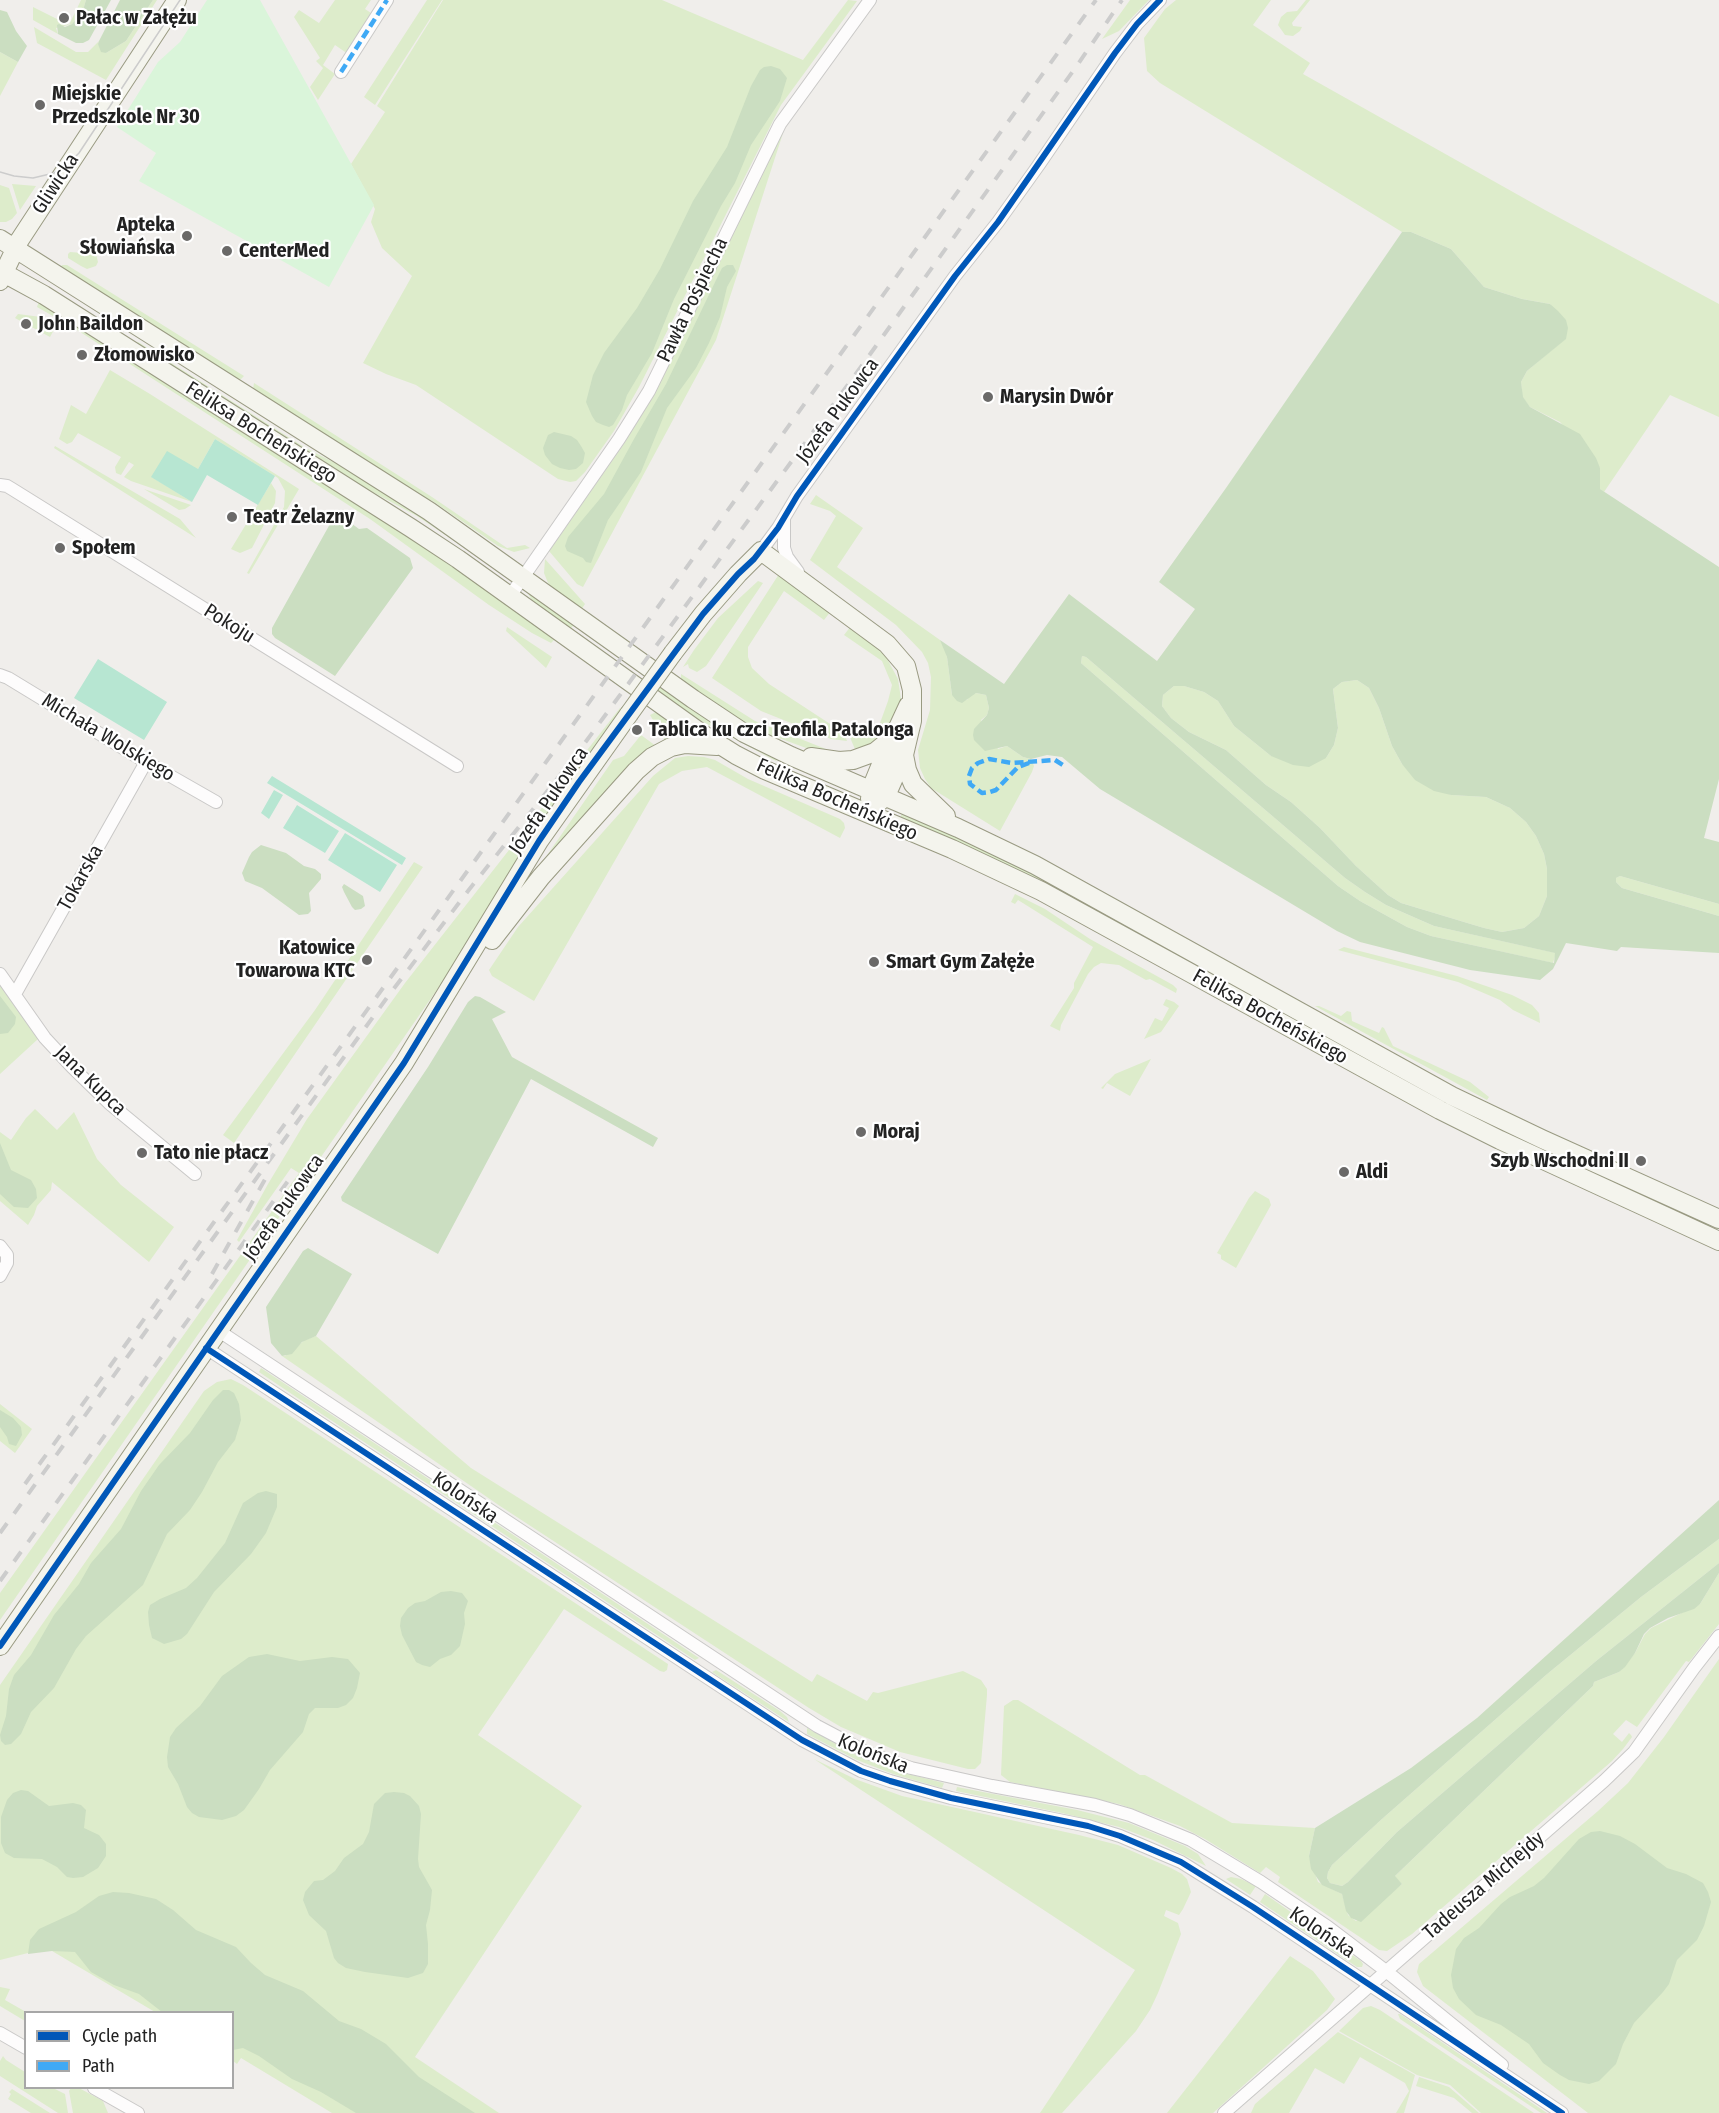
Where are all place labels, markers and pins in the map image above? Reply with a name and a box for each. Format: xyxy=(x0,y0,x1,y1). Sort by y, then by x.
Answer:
place label: Pałac w Załężu xyxy=(76,6,197,30)
marker: Pałac w Załężu xyxy=(57,11,71,25)
place label: Miejskie Przedszkole Nr 30 xyxy=(52,82,200,129)
marker: Miejskie Przedszkole Nr 30 xyxy=(33,98,47,112)
place label: Apteka Słowiańska xyxy=(80,213,175,260)
marker: Apteka Słowiańska xyxy=(180,229,194,243)
place label: CenterMed xyxy=(239,239,329,263)
marker: CenterMed xyxy=(220,244,234,258)
place label: John Baildon xyxy=(38,312,143,336)
marker: John Baildon xyxy=(19,317,33,331)
place label: Złomowisko xyxy=(94,343,195,367)
marker: Złomowisko xyxy=(75,348,89,362)
place label: Marysin Dwór xyxy=(1000,385,1113,409)
marker: Marysin Dwór xyxy=(981,390,995,404)
place label: Teatr Żelazny xyxy=(244,505,354,529)
marker: Teatr Żelazny xyxy=(225,510,239,524)
place label: Społem xyxy=(72,536,136,560)
marker: Społem xyxy=(53,541,67,555)
place label: Tablica ku czci Teofila Patalonga xyxy=(649,718,914,742)
marker: Tablica ku czci Teofila Patalonga xyxy=(630,723,644,737)
place label: Katowice Towarowa KTC xyxy=(236,936,355,983)
place label: Smart Gym Załęże xyxy=(886,950,1035,974)
marker: Katowice Towarowa KTC xyxy=(360,953,374,967)
marker: Smart Gym Załęże xyxy=(867,955,881,969)
place label: Moraj xyxy=(873,1120,920,1144)
marker: Moraj xyxy=(854,1125,868,1139)
place label: Tato nie płacz xyxy=(154,1141,268,1165)
marker: Tato nie płacz xyxy=(135,1146,149,1160)
place label: Szyb Wschodni II xyxy=(1491,1149,1629,1173)
marker: Szyb Wschodni II xyxy=(1634,1154,1648,1168)
place label: Aldi xyxy=(1356,1160,1388,1184)
marker: Aldi xyxy=(1337,1165,1351,1179)

